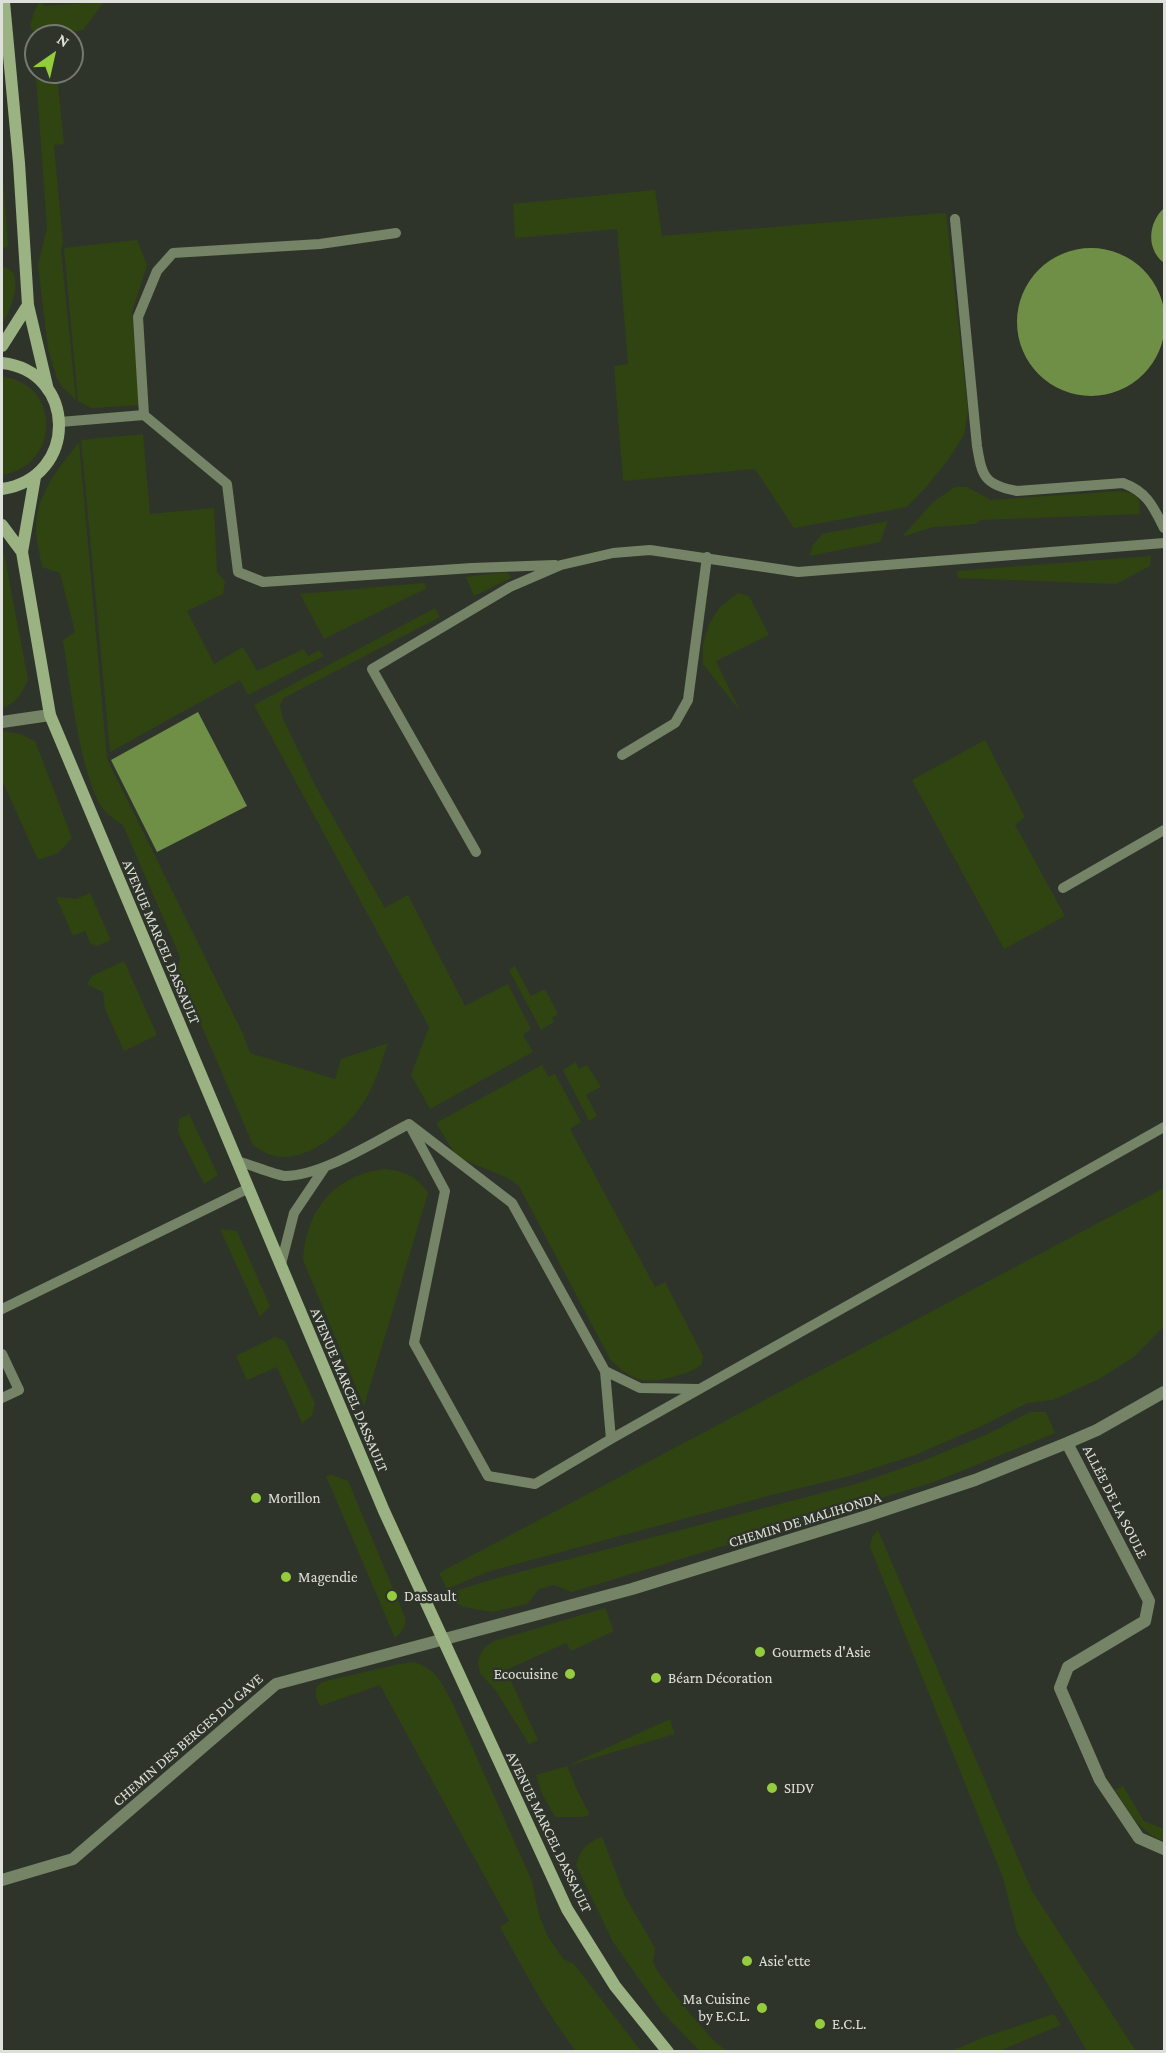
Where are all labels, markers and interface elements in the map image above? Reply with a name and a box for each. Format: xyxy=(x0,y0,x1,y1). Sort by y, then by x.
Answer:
north arrow xyxy=(24,24,84,84)
text: N xyxy=(54,30,73,50)
street label: AVENUE MARCEL DASSAULT xyxy=(118,857,204,1027)
street label: AVENUE MARCEL DASSAULT xyxy=(306,1305,392,1475)
street label: ALLÉE DE LA SOULE xyxy=(1079,1442,1151,1562)
street label: CHEMIN DE MALIHONDA xyxy=(726,1488,884,1552)
place label: Morillon xyxy=(268,1489,321,1507)
marker: Morillon xyxy=(249,1491,263,1505)
place label: Magendie xyxy=(298,1568,358,1586)
marker: Magendie xyxy=(279,1570,293,1584)
place label: Dassault xyxy=(404,1587,457,1605)
marker: Dassault xyxy=(385,1589,399,1603)
place label: Gourmets d'Asie xyxy=(772,1643,871,1661)
marker: Gourmets d'Asie xyxy=(753,1645,767,1659)
place label: Ecocuisine xyxy=(494,1665,558,1683)
marker: Ecocuisine xyxy=(563,1667,577,1681)
place label: Béarn Décoration xyxy=(668,1669,772,1687)
street label: CHEMIN DES BERGES DU GAVE xyxy=(109,1670,267,1810)
marker: Béarn Décoration xyxy=(649,1671,663,1685)
street label: AVENUE MARCEL DASSAULT xyxy=(502,1748,596,1916)
place label: SIDV xyxy=(784,1779,814,1797)
marker: SIDV xyxy=(765,1781,779,1795)
place label: Asie'ette xyxy=(759,1952,810,1970)
marker: Asie'ette xyxy=(740,1954,754,1968)
place label: Ma Cuisine by E.C.L. xyxy=(683,1990,750,2025)
marker: Ma Cuisine by E.C.L. xyxy=(755,2001,769,2015)
place label: E.C.L. xyxy=(832,2015,866,2033)
marker: E.C.L. xyxy=(813,2017,827,2031)

